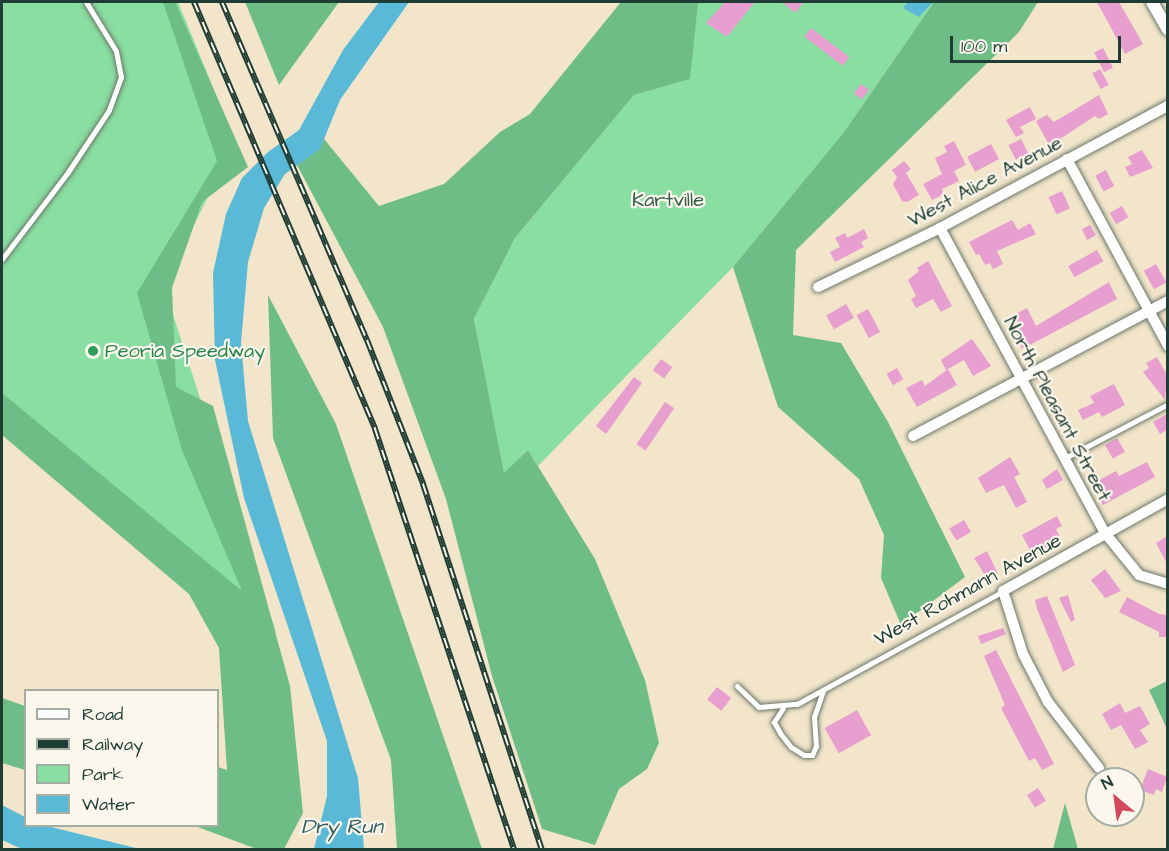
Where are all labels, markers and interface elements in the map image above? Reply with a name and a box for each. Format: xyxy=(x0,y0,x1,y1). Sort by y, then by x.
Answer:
scale bar xyxy=(953,24,1124,62)
text: 100 m xyxy=(961,34,1007,59)
street label: West Alice Avenue xyxy=(904,131,1066,233)
park label: Kartville xyxy=(632,188,704,212)
street label: North Pleasant Street xyxy=(998,313,1116,505)
place label: Peoria Speedway xyxy=(105,339,265,363)
marker: Peoria Speedway xyxy=(86,344,100,358)
street label: West Rohmann Avenue xyxy=(870,529,1066,651)
legend xyxy=(24,689,219,827)
text: Road xyxy=(82,702,123,727)
text: Railway xyxy=(82,732,143,757)
text: Park xyxy=(82,762,124,787)
north arrow xyxy=(1085,767,1145,827)
text: N xyxy=(1098,771,1117,795)
text: Water xyxy=(82,792,135,817)
water label: Dry Run xyxy=(301,814,383,840)

